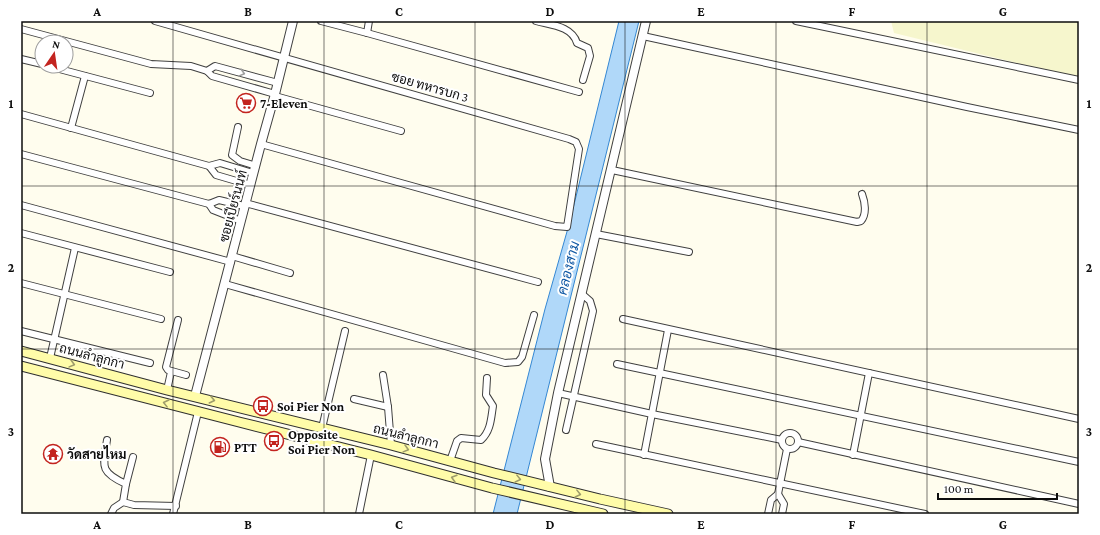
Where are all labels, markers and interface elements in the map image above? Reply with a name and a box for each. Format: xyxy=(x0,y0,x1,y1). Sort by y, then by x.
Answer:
text: A xyxy=(92,4,101,19)
text: B xyxy=(244,4,252,19)
text: C xyxy=(395,4,403,19)
text: D xyxy=(546,4,555,19)
text: E xyxy=(697,4,705,19)
text: F xyxy=(849,4,856,19)
text: G xyxy=(999,4,1007,19)
north arrow xyxy=(34,34,74,74)
text: N xyxy=(51,38,62,51)
one-way arrow xyxy=(239,69,245,77)
street label: ซอย ทหารบก 3 xyxy=(390,69,470,105)
supermarket icon: 7-Eleven xyxy=(235,92,257,114)
text: 1 xyxy=(9,96,14,111)
place label: 7-Eleven xyxy=(260,96,308,111)
text: 1 xyxy=(1087,96,1092,111)
street label: ซอยเปียร์นนท์ xyxy=(214,168,250,244)
water label: คลองสาม xyxy=(554,239,582,296)
text: 2 xyxy=(8,260,15,275)
text: 2 xyxy=(1086,260,1093,275)
street label: ถนนลำลูกกา xyxy=(57,340,126,374)
one-way arrow xyxy=(69,360,76,368)
bus stop icon: Soi Pier Non xyxy=(252,395,274,417)
one-way arrow xyxy=(209,396,215,404)
one-way arrow xyxy=(163,399,169,407)
place label: Soi Pier Non xyxy=(277,399,345,414)
street label: ถนนลำลูกกา xyxy=(371,421,440,453)
text: 3 xyxy=(8,424,14,439)
text: 3 xyxy=(1086,424,1092,439)
place label: Opposite Soi Pier Non xyxy=(288,427,356,457)
bus stop icon: Opposite Soi Pier Non xyxy=(263,430,285,452)
fuel station icon: PTT xyxy=(209,436,231,458)
place label: PTT xyxy=(234,440,257,455)
temple icon: วัดสายไหม xyxy=(42,443,64,465)
one-way arrow xyxy=(402,444,409,453)
place label: วัดสายไหม xyxy=(67,445,126,462)
one-way arrow xyxy=(451,474,458,483)
one-way arrow xyxy=(515,474,521,482)
scale bar xyxy=(938,475,1057,501)
text: 100 m xyxy=(944,482,974,496)
one-way arrow xyxy=(575,489,581,497)
text: A xyxy=(92,517,101,532)
text: B xyxy=(244,517,252,532)
text: C xyxy=(395,517,403,532)
text: D xyxy=(546,517,555,532)
text: E xyxy=(697,517,705,532)
text: F xyxy=(849,517,856,532)
text: G xyxy=(999,517,1007,532)

